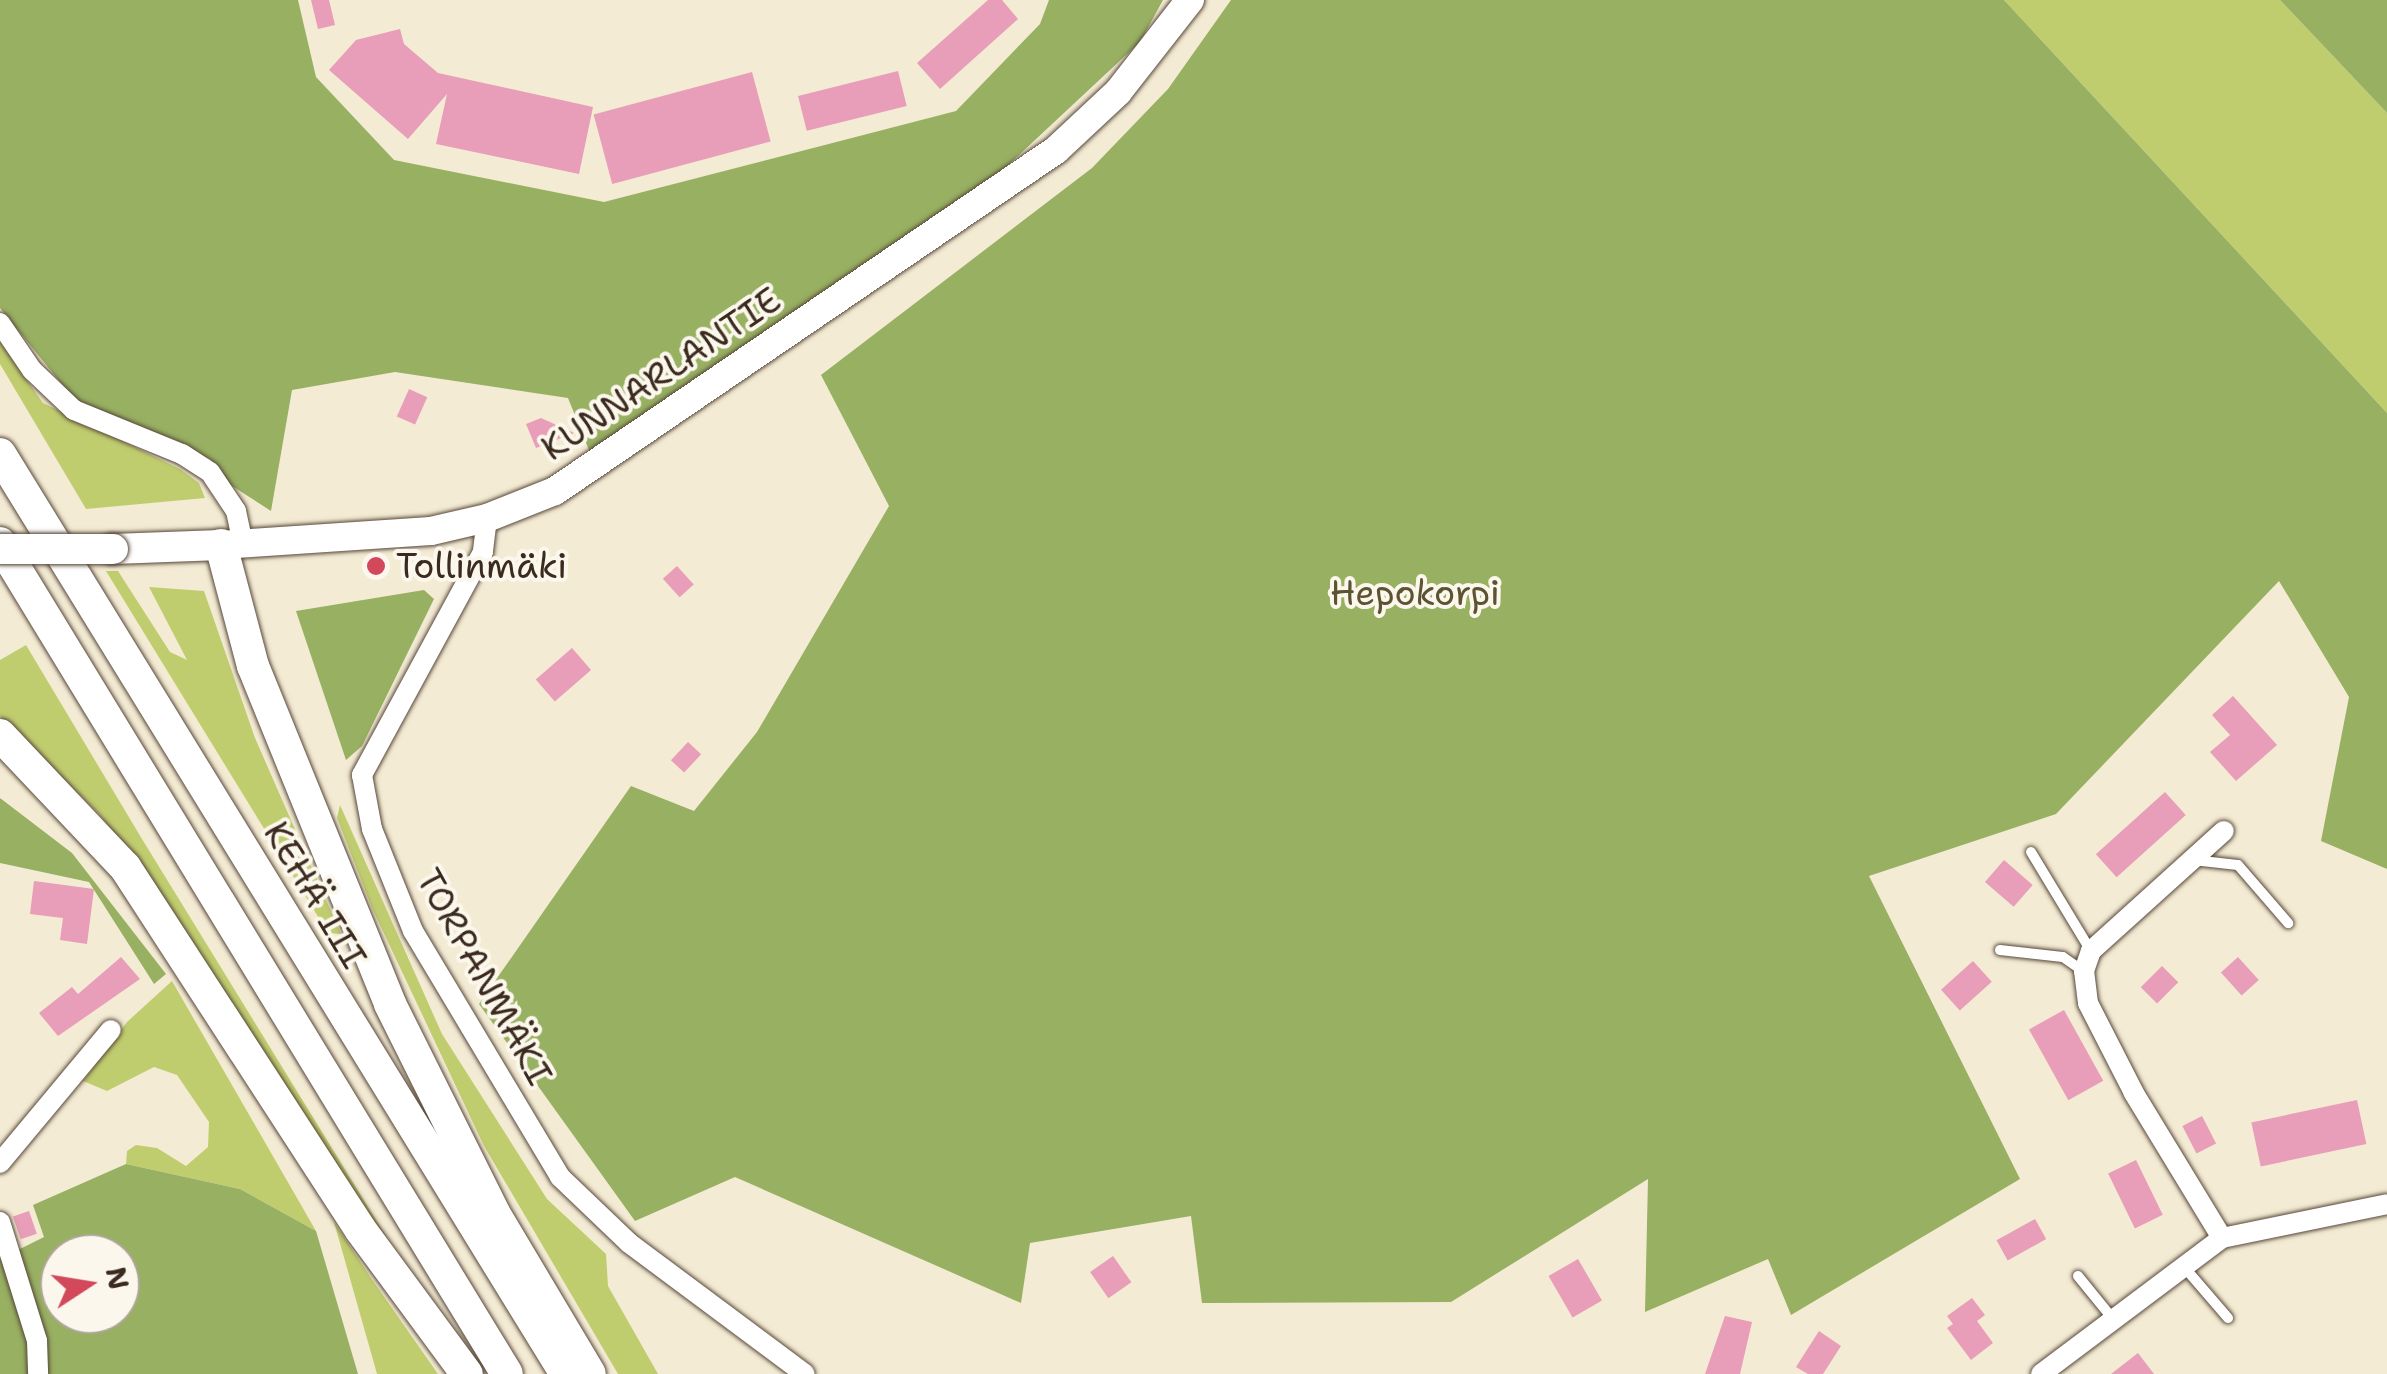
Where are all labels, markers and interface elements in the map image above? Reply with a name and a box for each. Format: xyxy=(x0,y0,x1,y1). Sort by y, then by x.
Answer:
street label: KUNNARLANTIE xyxy=(533,278,789,470)
place label: Tollinmäki xyxy=(396,545,567,587)
marker: Tollinmäki xyxy=(365,555,387,577)
park label: Hepokorpi xyxy=(1330,572,1500,614)
street label: KEHÄ III xyxy=(255,814,375,976)
street label: TORPANMÄKI xyxy=(407,862,561,1092)
north arrow xyxy=(40,1234,140,1334)
text: N xyxy=(96,1263,138,1293)

